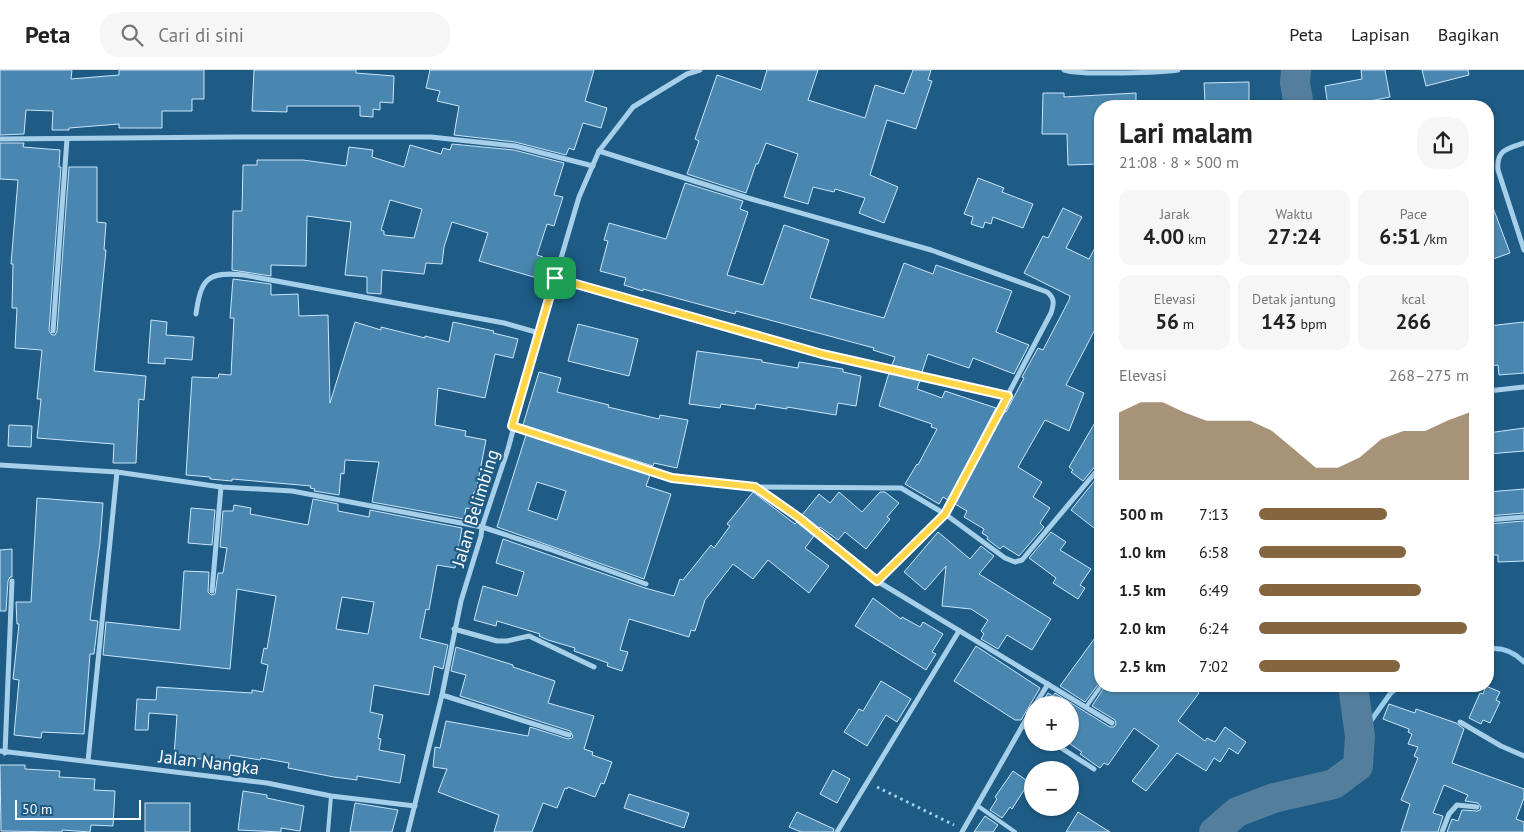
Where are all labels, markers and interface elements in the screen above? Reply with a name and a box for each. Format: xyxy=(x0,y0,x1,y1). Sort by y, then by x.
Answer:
search box xyxy=(100,12,450,57)
text: Peta xyxy=(25,19,70,50)
icon: search xyxy=(118,21,146,49)
text: Cari di sini xyxy=(158,23,244,47)
text: Peta xyxy=(1289,23,1323,46)
text: Lapisan xyxy=(1351,23,1410,46)
text: Bagikan xyxy=(1438,23,1499,46)
text: Lari malam xyxy=(1119,114,1253,151)
button: share xyxy=(1417,117,1469,169)
text: 21:08 · 8 × 500 m xyxy=(1119,152,1239,172)
text: Jarak xyxy=(1160,205,1189,223)
text: Waktu xyxy=(1276,205,1312,223)
text: Pace xyxy=(1400,205,1427,223)
text: 4.00 xyxy=(1143,223,1184,250)
text: 27:24 xyxy=(1267,223,1321,250)
text: 6:51 xyxy=(1379,223,1421,250)
text: km xyxy=(1184,230,1206,248)
text: /km xyxy=(1421,230,1447,248)
pin xyxy=(534,257,576,299)
icon: arrive xyxy=(541,264,569,292)
text: Elevasi xyxy=(1154,290,1196,308)
text: Detak jantung xyxy=(1252,290,1336,308)
text: kcal xyxy=(1401,290,1425,308)
text: 56 xyxy=(1155,308,1179,335)
text: 143 xyxy=(1261,308,1297,335)
text: 266 xyxy=(1395,308,1431,335)
text: m xyxy=(1179,315,1194,333)
text: bpm xyxy=(1297,315,1327,333)
text: Elevasi xyxy=(1119,365,1167,385)
text: 268–275 m xyxy=(1389,365,1469,385)
street label: Jalan Belimbing xyxy=(446,447,504,570)
text: 500 m xyxy=(1119,504,1163,524)
text: 7:13 xyxy=(1199,504,1229,524)
text: 1.0 km xyxy=(1119,542,1166,562)
text: 6:58 xyxy=(1199,542,1229,562)
text: 1.5 km xyxy=(1119,580,1166,600)
text: 6:49 xyxy=(1199,580,1229,600)
text: 2.0 km xyxy=(1119,618,1166,638)
text: 6:24 xyxy=(1199,618,1229,638)
text: 2.5 km xyxy=(1119,656,1166,676)
text: 7:02 xyxy=(1199,656,1229,676)
map controls xyxy=(1024,696,1079,816)
button: + xyxy=(1024,696,1079,751)
street label: Jalan Nangka xyxy=(156,744,261,780)
button: − xyxy=(1024,761,1079,816)
scale bar xyxy=(15,797,141,820)
text: 50 m xyxy=(22,800,52,818)

